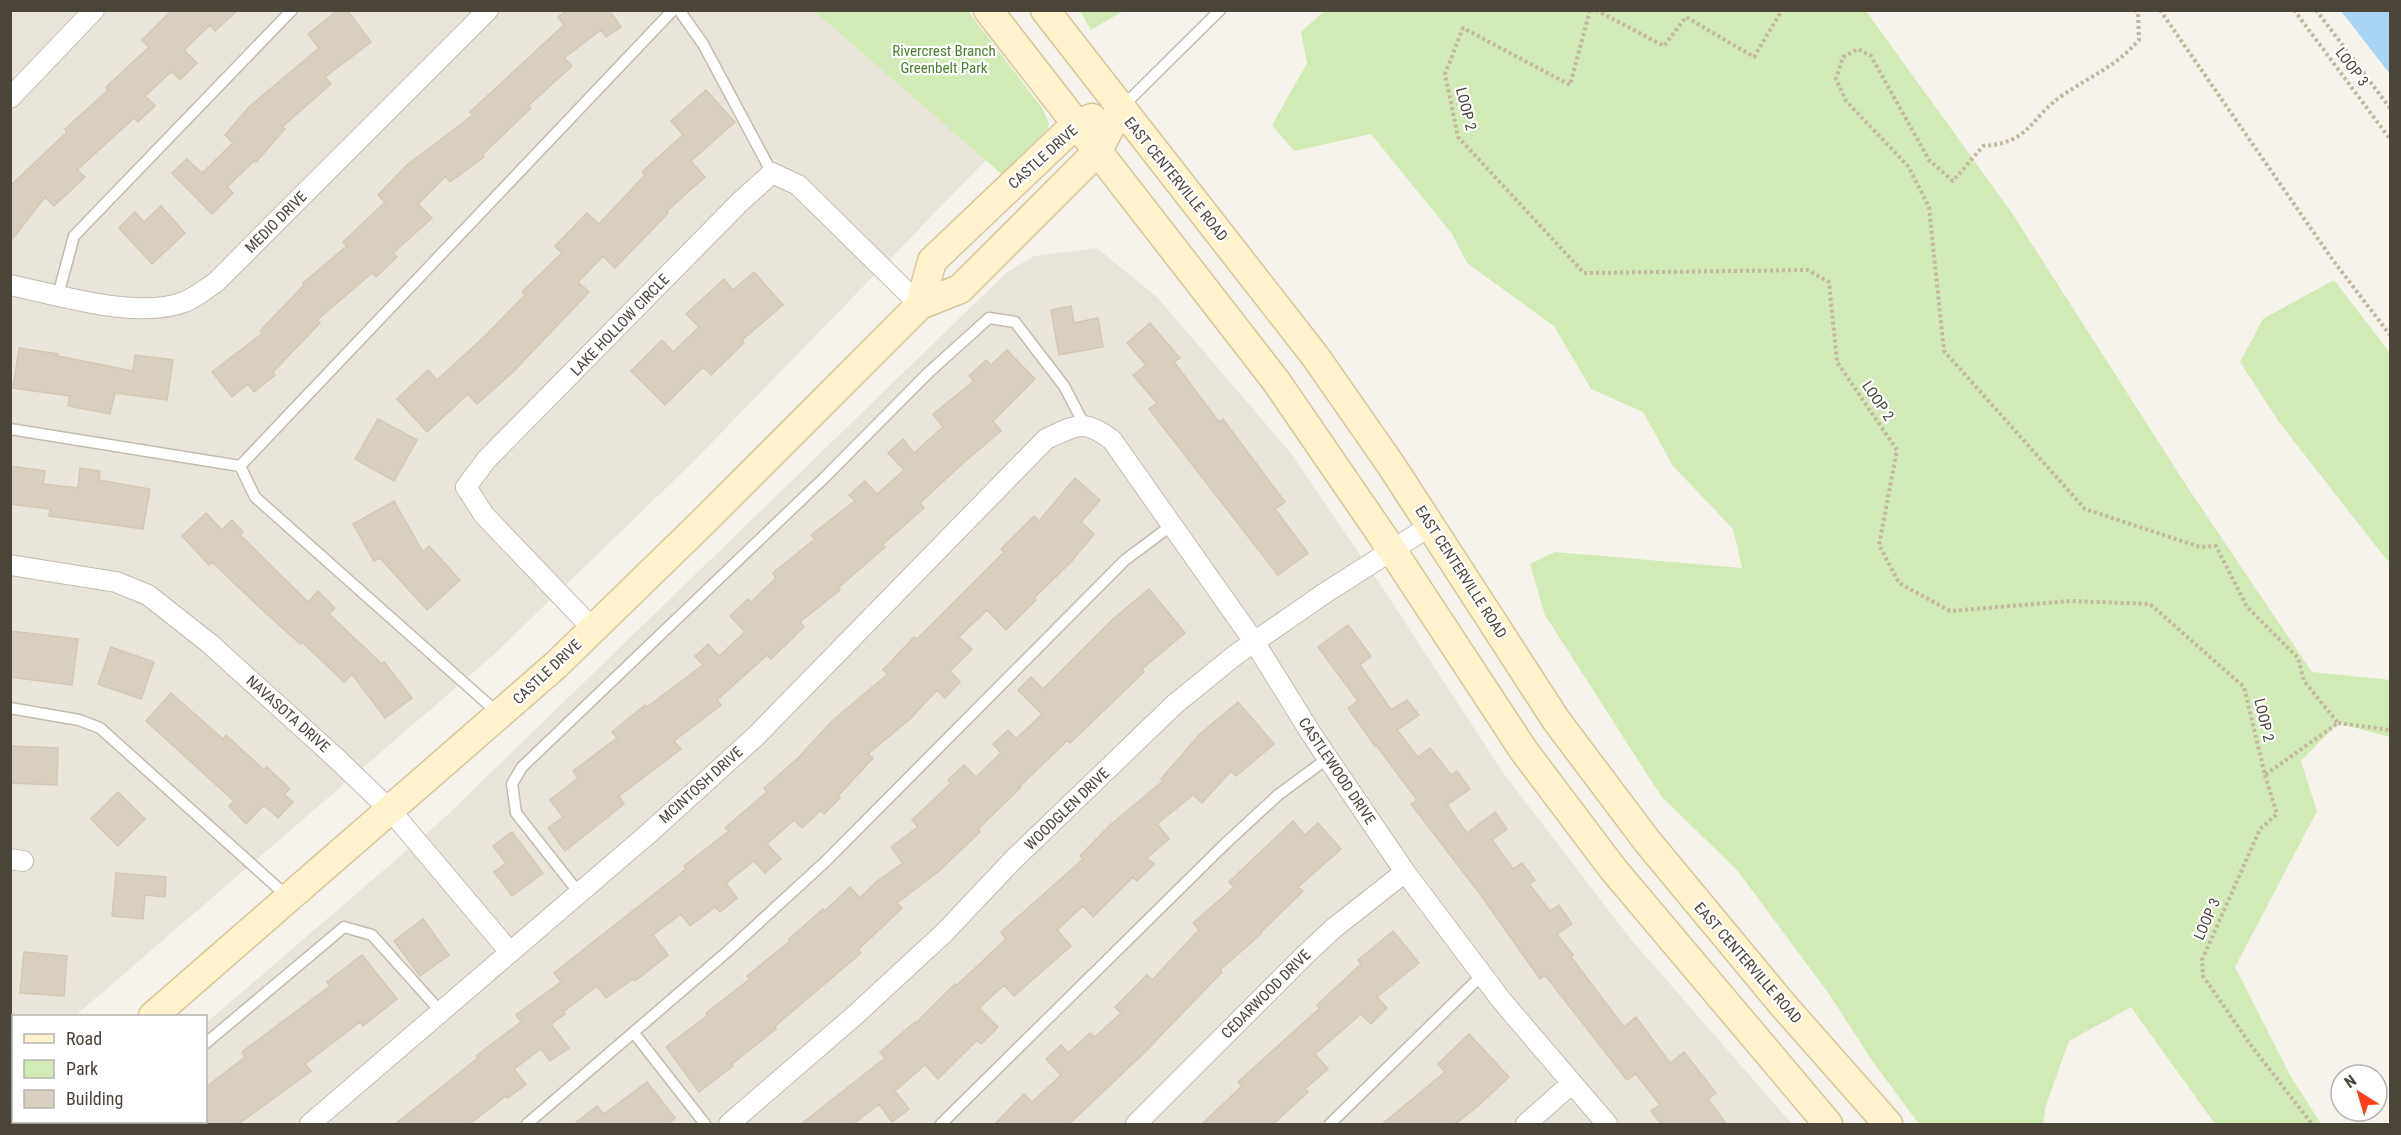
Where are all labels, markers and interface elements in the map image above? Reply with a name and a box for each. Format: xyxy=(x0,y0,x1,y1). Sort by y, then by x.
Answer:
park label: Rivercrest Branch Greenbelt Park xyxy=(892,42,996,77)
street label: LOOP 3 xyxy=(2332,44,2372,90)
street label: LOOP 2 xyxy=(1452,86,1480,132)
street label: EAST CENTERVILLE ROAD xyxy=(1120,113,1232,245)
street label: CASTLE DRIVE xyxy=(1005,121,1081,193)
street label: MEDIO DRIVE xyxy=(241,187,311,257)
street label: LAKE HOLLOW CIRCLE xyxy=(567,270,673,380)
street label: LOOP 2 xyxy=(1858,378,1898,424)
street label: EAST CENTERVILLE ROAD xyxy=(1411,502,1511,642)
street label: CASTLE DRIVE xyxy=(509,636,585,708)
street label: NAVASOTA DRIVE xyxy=(243,672,333,756)
street label: LOOP 2 xyxy=(2250,697,2278,743)
street label: CASTLEWOOD DRIVE xyxy=(1295,714,1379,828)
street label: MCINTOSH DRIVE xyxy=(656,743,746,827)
street label: WOODGLEN DRIVE xyxy=(1021,764,1113,854)
street label: LOOP 3 xyxy=(2190,895,2224,943)
street label: EAST CENTERVILLE ROAD xyxy=(1691,899,1805,1027)
street label: CEDARWOOD DRIVE xyxy=(1218,946,1314,1042)
legend xyxy=(12,1015,207,1123)
text: Road xyxy=(66,1028,102,1049)
text: Park xyxy=(66,1058,98,1079)
north arrow xyxy=(2329,1063,2389,1123)
text: N xyxy=(2341,1071,2360,1092)
text: Building xyxy=(66,1088,123,1109)

